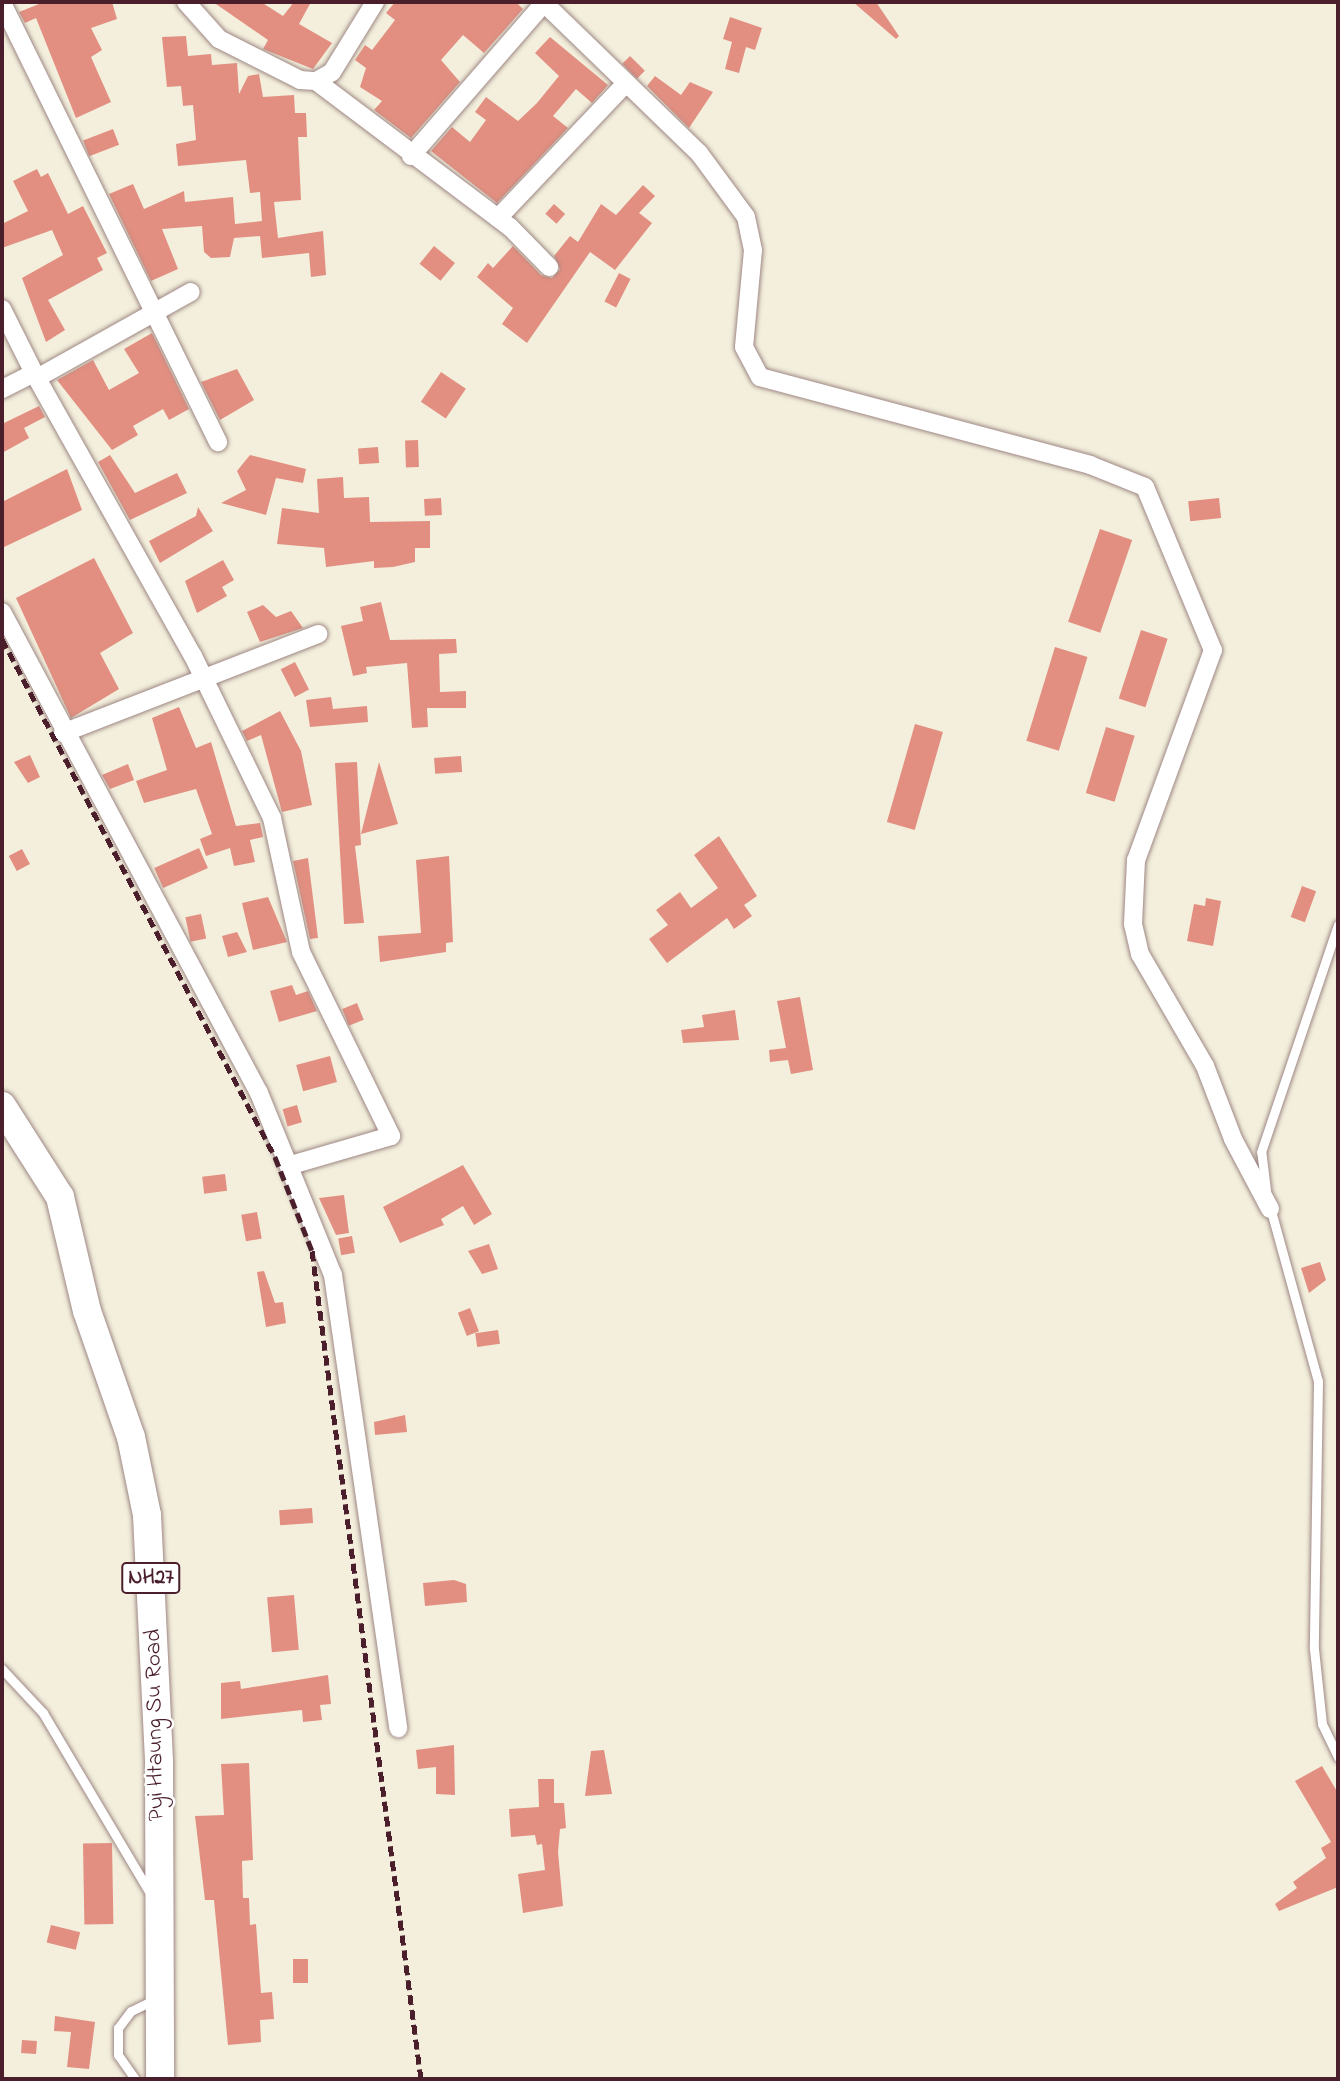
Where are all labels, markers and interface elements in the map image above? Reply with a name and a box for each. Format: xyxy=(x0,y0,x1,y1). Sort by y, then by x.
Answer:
road number: NH27 xyxy=(121,1560,181,1596)
street label: Pyi Htaung Su Road xyxy=(141,1629,171,1821)

